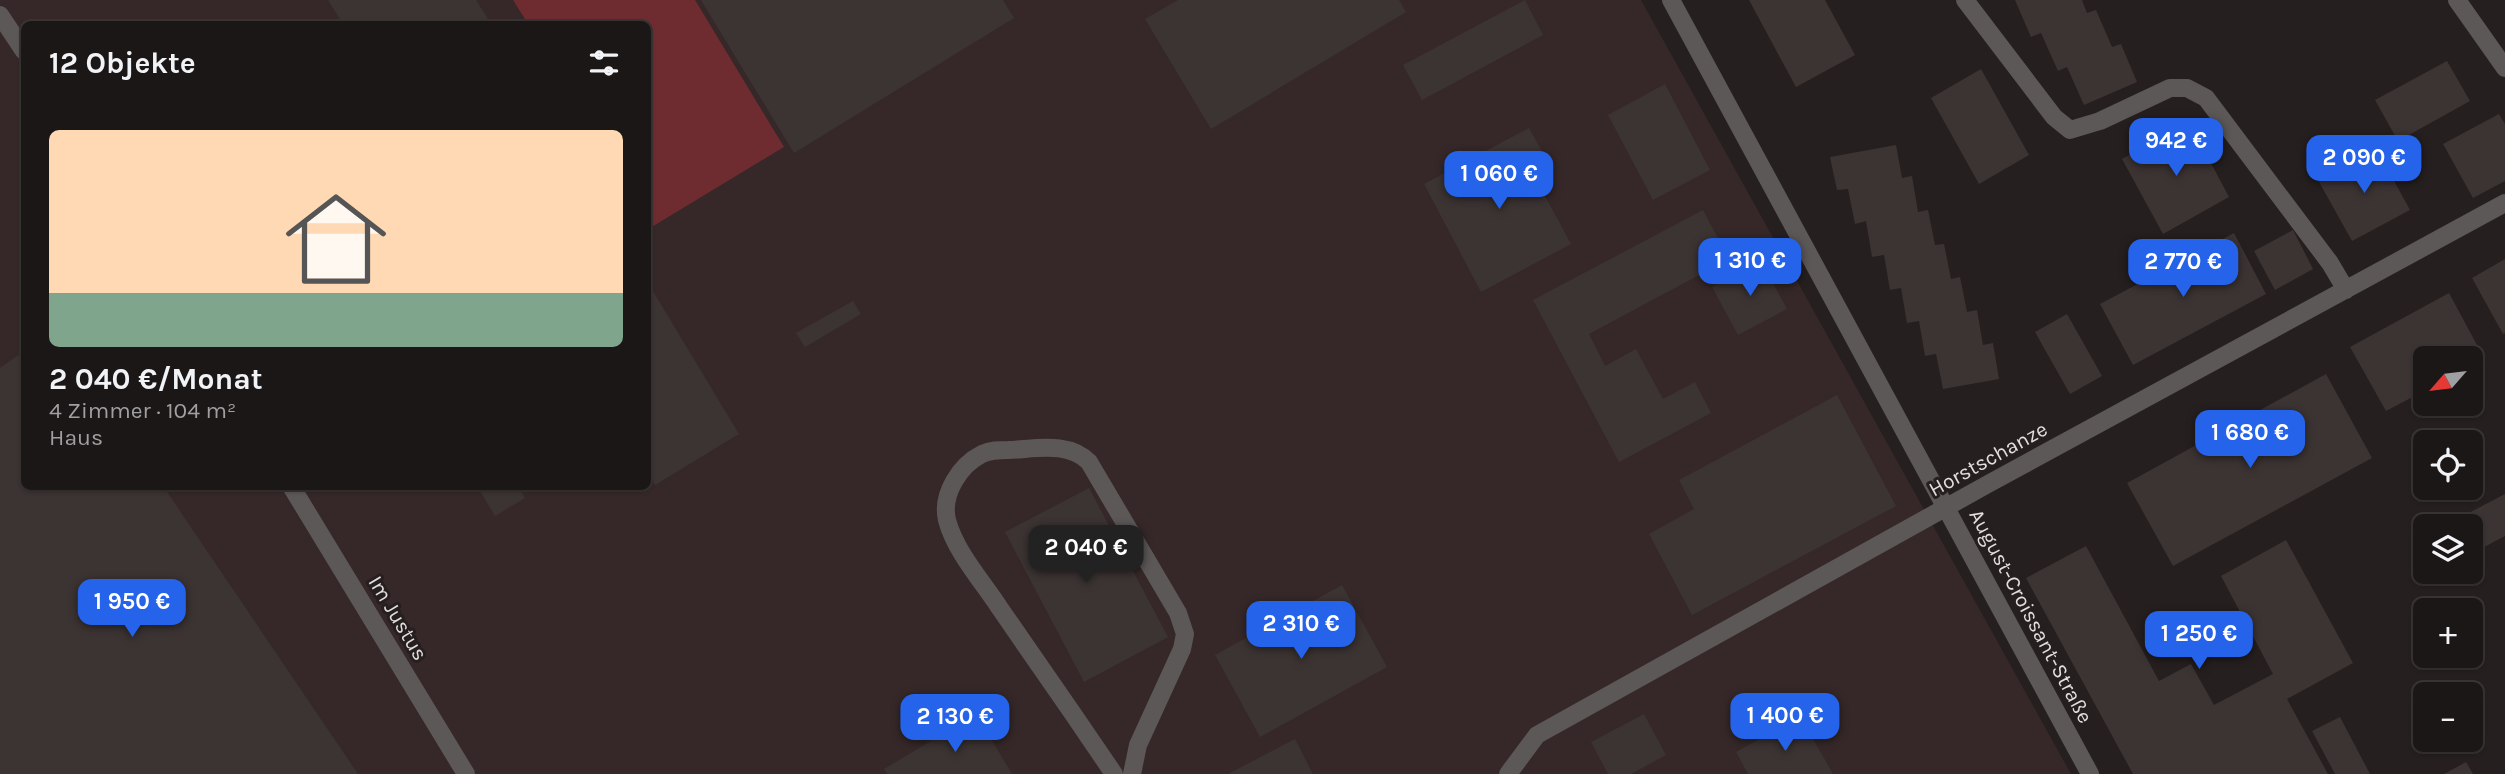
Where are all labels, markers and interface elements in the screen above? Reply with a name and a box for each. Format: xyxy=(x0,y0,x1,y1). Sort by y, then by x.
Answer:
icon: filters xyxy=(585,44,623,82)
text: 12 Objekte xyxy=(49,45,196,81)
pin: 942 € xyxy=(2127,118,2225,178)
text: 942 € xyxy=(2145,127,2207,154)
pin: 2 090 € xyxy=(2299,136,2429,195)
text: 2 090 € xyxy=(2322,144,2406,171)
pin: 1 060 € xyxy=(1434,152,1564,211)
text: 1 060 € xyxy=(1460,160,1538,187)
icon: home xyxy=(273,176,399,302)
pin: 1 310 € xyxy=(1685,238,1815,298)
pin: 2 770 € xyxy=(2118,240,2248,299)
text: 1 310 € xyxy=(1714,247,1786,274)
text: 2 770 € xyxy=(2144,248,2222,275)
north arrow xyxy=(2413,346,2483,416)
map controls xyxy=(2413,346,2483,752)
text: 2 040 €/Monat xyxy=(49,361,263,397)
text: 4 Zimmer · 104 m² xyxy=(49,397,236,424)
pin: 1 680 € xyxy=(2185,410,2315,470)
street label: Horstschanze xyxy=(1925,417,2051,501)
text: 1 680 € xyxy=(2211,419,2289,446)
text: Haus xyxy=(49,424,103,451)
button: locate xyxy=(2413,430,2483,500)
street label: August-Croissant-Straße xyxy=(1964,505,2098,727)
button: layers xyxy=(2413,514,2483,584)
pin: 2 040 € xyxy=(1021,526,1151,585)
text: 2 040 € xyxy=(1045,534,1127,561)
street label: Im Justus xyxy=(363,571,433,665)
pin: 1 950 € xyxy=(67,580,197,639)
text: 1 950 € xyxy=(94,588,170,615)
button: + xyxy=(2413,598,2483,668)
pin: 2 310 € xyxy=(1236,602,1366,661)
text: 2 310 € xyxy=(1262,610,1340,637)
pin: 1 250 € xyxy=(2134,612,2264,671)
text: 1 250 € xyxy=(2161,620,2237,647)
button: − xyxy=(2413,682,2483,752)
pin: 2 130 € xyxy=(890,694,1020,754)
pin: 1 400 € xyxy=(1720,694,1850,753)
text: 1 400 € xyxy=(1746,702,1824,729)
text: 2 130 € xyxy=(916,703,994,730)

